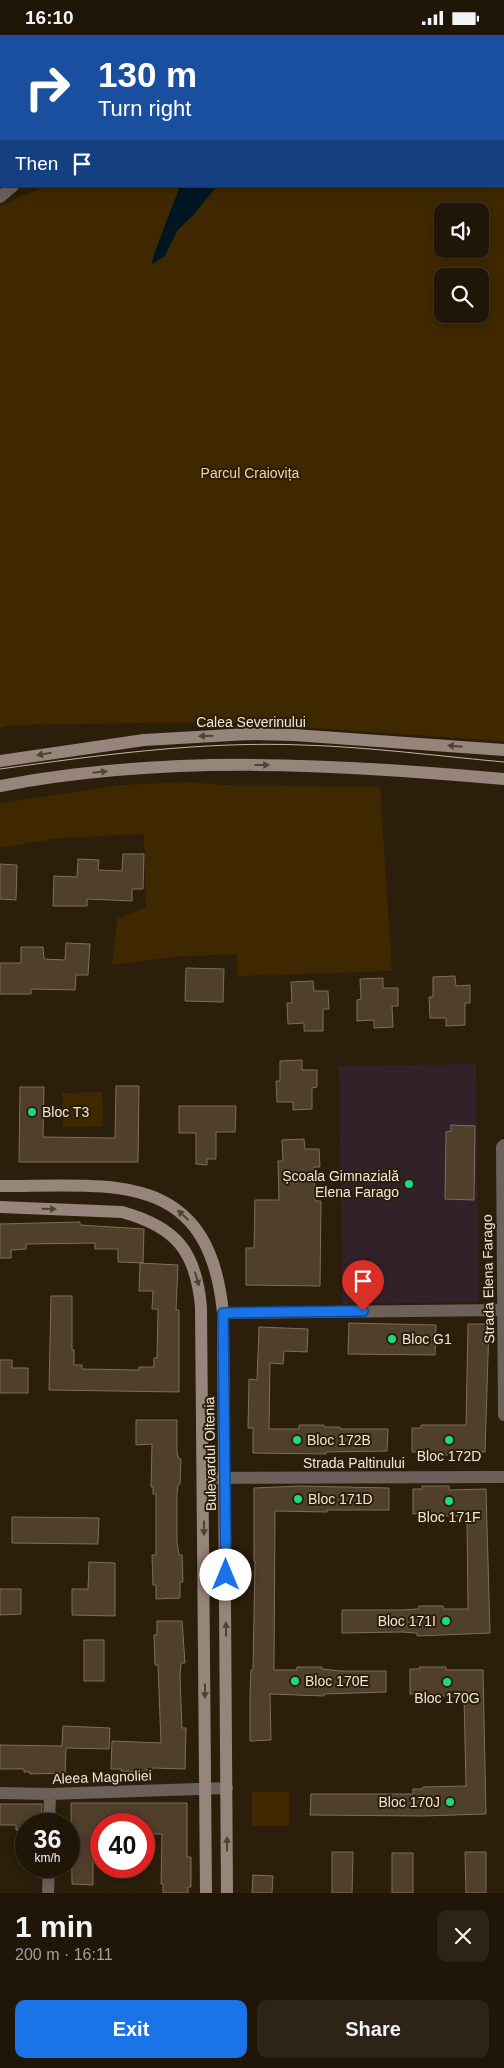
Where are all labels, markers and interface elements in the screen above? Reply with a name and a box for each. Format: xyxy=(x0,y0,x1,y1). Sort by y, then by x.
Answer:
text: 16:10 xyxy=(25,7,74,28)
icon: right xyxy=(15,55,80,120)
text: 130 m xyxy=(98,55,197,94)
text: Turn right xyxy=(98,96,191,121)
icon: arrive xyxy=(68,150,96,178)
text: Then xyxy=(15,153,58,174)
map controls xyxy=(434,203,489,323)
button: sound xyxy=(434,203,489,258)
button: search xyxy=(434,268,489,323)
park label: Parcul Craiovița xyxy=(201,465,300,481)
street label: Calea Severinului xyxy=(196,714,306,730)
one-way arrow xyxy=(198,732,214,740)
one-way arrow xyxy=(447,742,463,750)
one-way arrow xyxy=(36,750,52,758)
one-way arrow xyxy=(255,761,271,769)
one-way arrow xyxy=(93,768,109,776)
place label: Bloc T3 xyxy=(42,1104,89,1120)
marker: Bloc T3 xyxy=(26,1106,38,1118)
place label: Școala Gimnazială Elena Farago xyxy=(282,1168,399,1200)
marker: Școala Gimnazială Elena Farago xyxy=(403,1178,415,1190)
one-way arrow xyxy=(41,1206,57,1214)
one-way arrow xyxy=(178,1209,190,1221)
street label: Strada Elena Farago xyxy=(479,1214,497,1344)
pin xyxy=(342,1260,384,1311)
icon: arrive xyxy=(349,1267,377,1295)
one-way arrow xyxy=(193,1271,201,1286)
place label: Bloc G1 xyxy=(402,1331,452,1347)
marker: Bloc G1 xyxy=(386,1333,398,1345)
street label: Bulevardul Oltenia xyxy=(201,1396,219,1511)
place label: Bloc 172B xyxy=(307,1432,371,1448)
marker: Bloc 172B xyxy=(291,1434,303,1446)
marker: Bloc 172D xyxy=(443,1434,455,1446)
place label: Bloc 172D xyxy=(417,1448,481,1464)
street label: Strada Paltinului xyxy=(303,1455,405,1471)
place label: Bloc 171D xyxy=(308,1491,373,1507)
marker: Bloc 171D xyxy=(292,1493,304,1505)
marker: Bloc 171F xyxy=(443,1495,455,1507)
place label: Bloc 171F xyxy=(417,1509,481,1525)
one-way arrow xyxy=(200,1521,208,1537)
position arrow xyxy=(199,1548,251,1600)
place label: Bloc 171I xyxy=(378,1613,436,1629)
marker: Bloc 171I xyxy=(440,1615,452,1627)
one-way arrow xyxy=(222,1621,230,1637)
place label: Bloc 170E xyxy=(305,1673,369,1689)
marker: Bloc 170E xyxy=(289,1675,301,1687)
marker: Bloc 170G xyxy=(441,1676,453,1688)
one-way arrow xyxy=(201,1683,209,1699)
place label: Bloc 170G xyxy=(414,1690,480,1706)
street label: Aleea Magnoliei xyxy=(52,1767,152,1787)
place label: Bloc 170J xyxy=(379,1794,440,1810)
marker: Bloc 170J xyxy=(444,1796,456,1808)
speed limit sign: 40 xyxy=(90,1813,155,1878)
text: 36 xyxy=(34,1825,61,1853)
one-way arrow xyxy=(223,1836,231,1852)
text: km/h xyxy=(34,1851,61,1865)
text: 1 min xyxy=(15,1910,93,1943)
button: close xyxy=(437,1910,489,1962)
text: 200 m · 16:11 xyxy=(15,1946,113,1963)
button: Exit xyxy=(15,2000,247,2058)
button: Share xyxy=(257,2000,489,2058)

